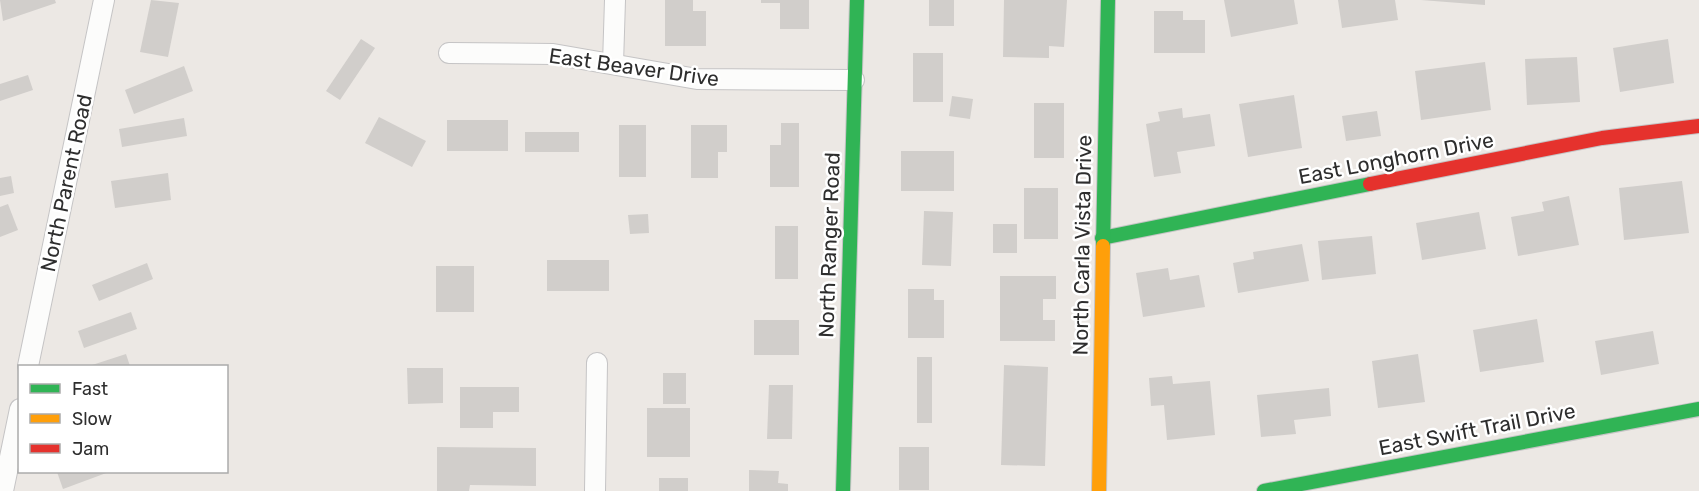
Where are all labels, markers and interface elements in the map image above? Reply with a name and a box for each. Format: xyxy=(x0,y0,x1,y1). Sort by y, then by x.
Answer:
street label: East Beaver Drive xyxy=(547,43,721,91)
street label: North Parent Road xyxy=(35,92,97,274)
street label: East Longhorn Drive xyxy=(1296,127,1496,189)
street label: North Carla Vista Drive xyxy=(1068,135,1096,355)
street label: North Ranger Road xyxy=(813,152,845,338)
legend xyxy=(18,365,228,473)
text: Fast xyxy=(72,378,108,400)
street label: East Swift Trail Drive xyxy=(1376,398,1578,460)
text: Slow xyxy=(72,408,112,430)
text: Jam xyxy=(72,438,109,460)

